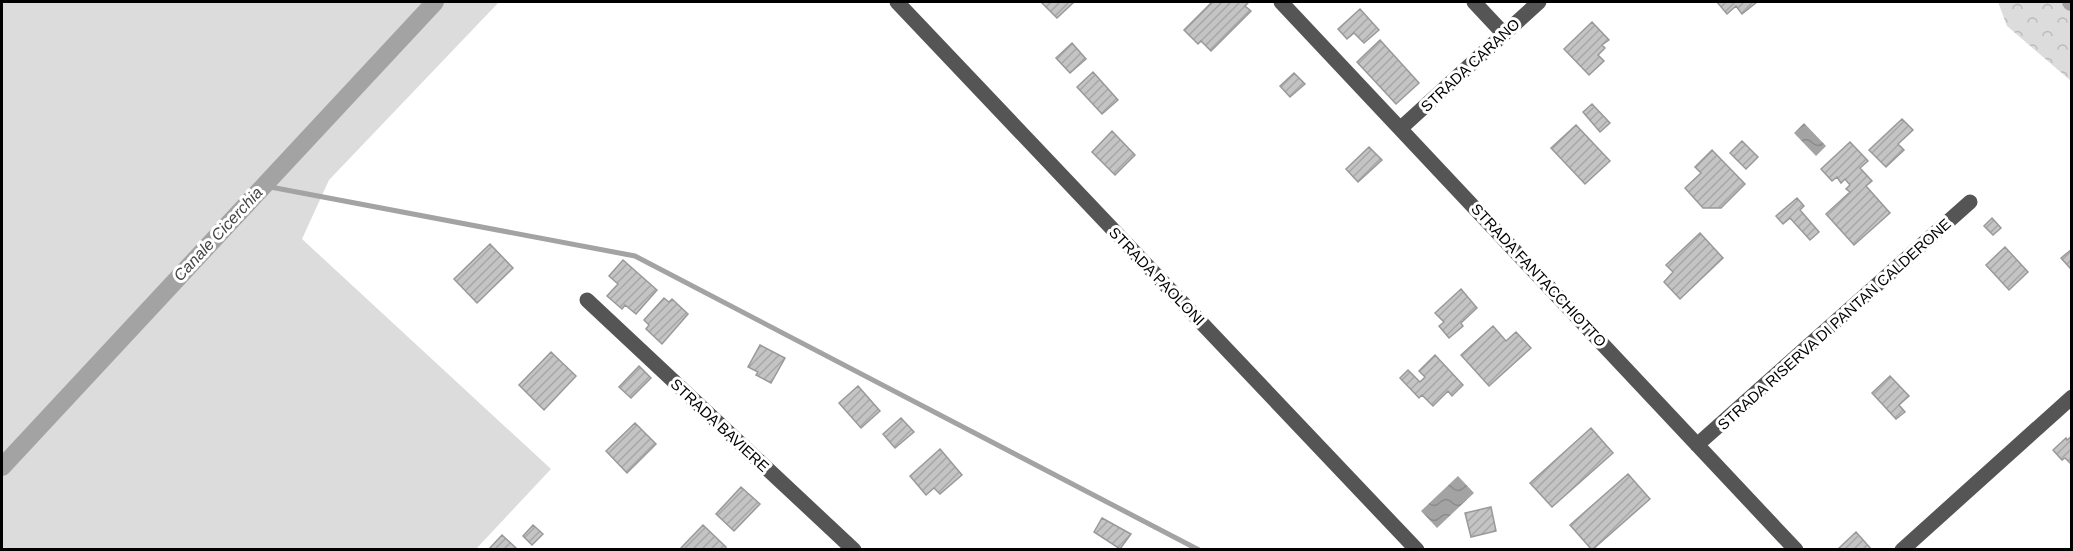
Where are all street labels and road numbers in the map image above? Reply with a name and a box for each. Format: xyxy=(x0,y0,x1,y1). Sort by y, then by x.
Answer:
street label: STRADA CARANO xyxy=(1417,15,1523,115)
street label: STRADA FANTACCHIOTTO xyxy=(1468,200,1610,350)
street label: STRADA RISERVA DI PANTAN CALDERONE xyxy=(1714,215,1954,433)
street label: STRADA PAOLONI xyxy=(1106,223,1208,329)
street label: STRADA BAVIERE xyxy=(667,375,773,475)

